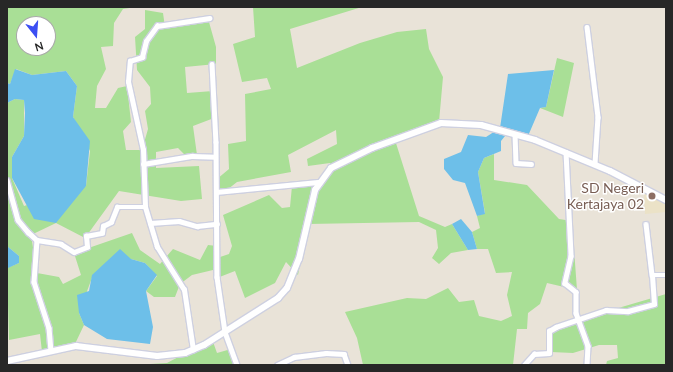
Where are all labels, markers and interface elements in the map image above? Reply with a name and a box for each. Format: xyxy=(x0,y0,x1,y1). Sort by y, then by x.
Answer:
north arrow xyxy=(16,16,56,56)
text: N xyxy=(33,40,45,54)
place label: SD Negeri Kertajaya 02 xyxy=(567,180,644,212)
marker: SD Negeri Kertajaya 02 xyxy=(647,191,657,201)

